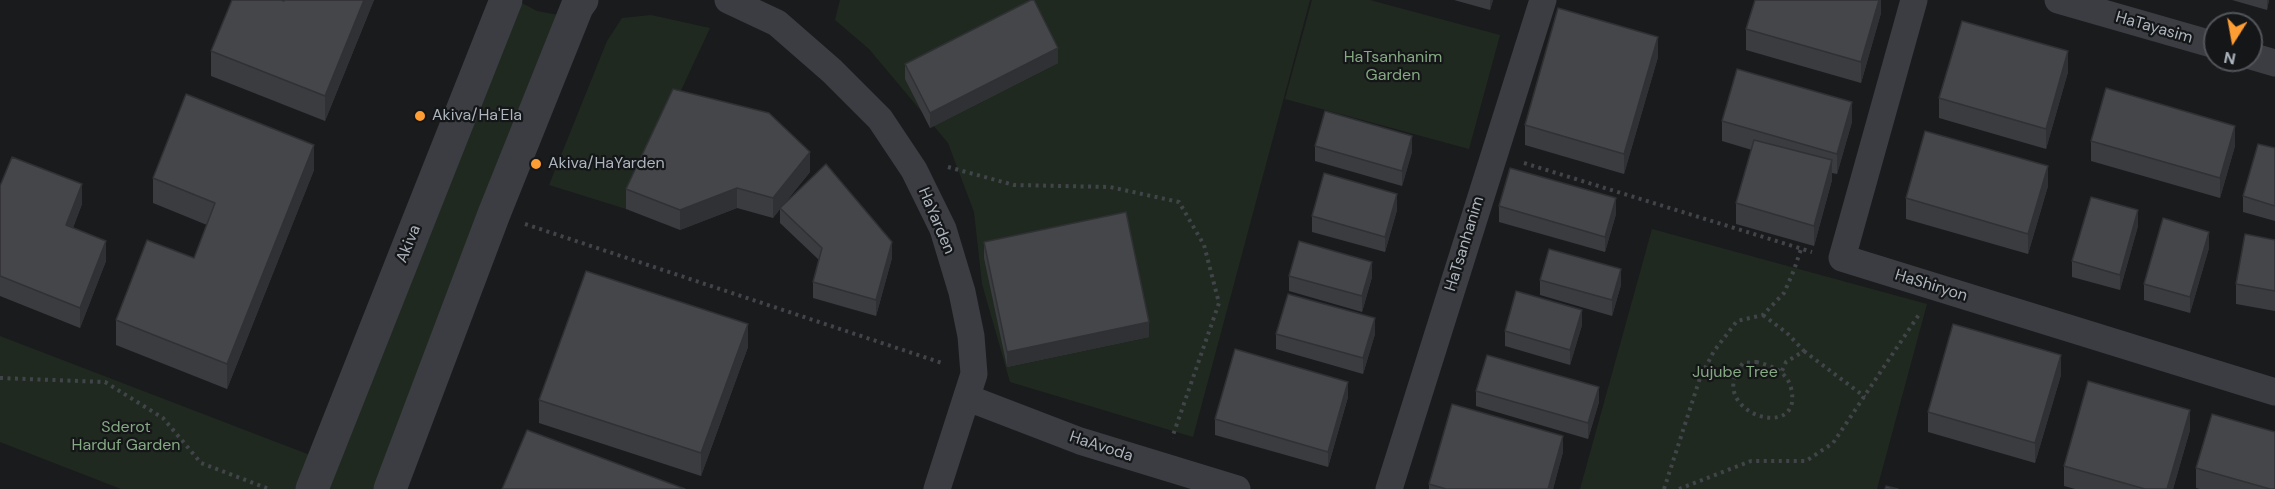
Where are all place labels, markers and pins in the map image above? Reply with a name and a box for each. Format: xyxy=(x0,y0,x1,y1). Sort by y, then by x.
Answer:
place label: Akiva/Ha'Ela xyxy=(432,106,522,126)
marker: Akiva/Ha'Ela xyxy=(413,109,427,123)
place label: Akiva/HaYarden xyxy=(548,154,665,174)
marker: Akiva/HaYarden xyxy=(529,157,543,171)

